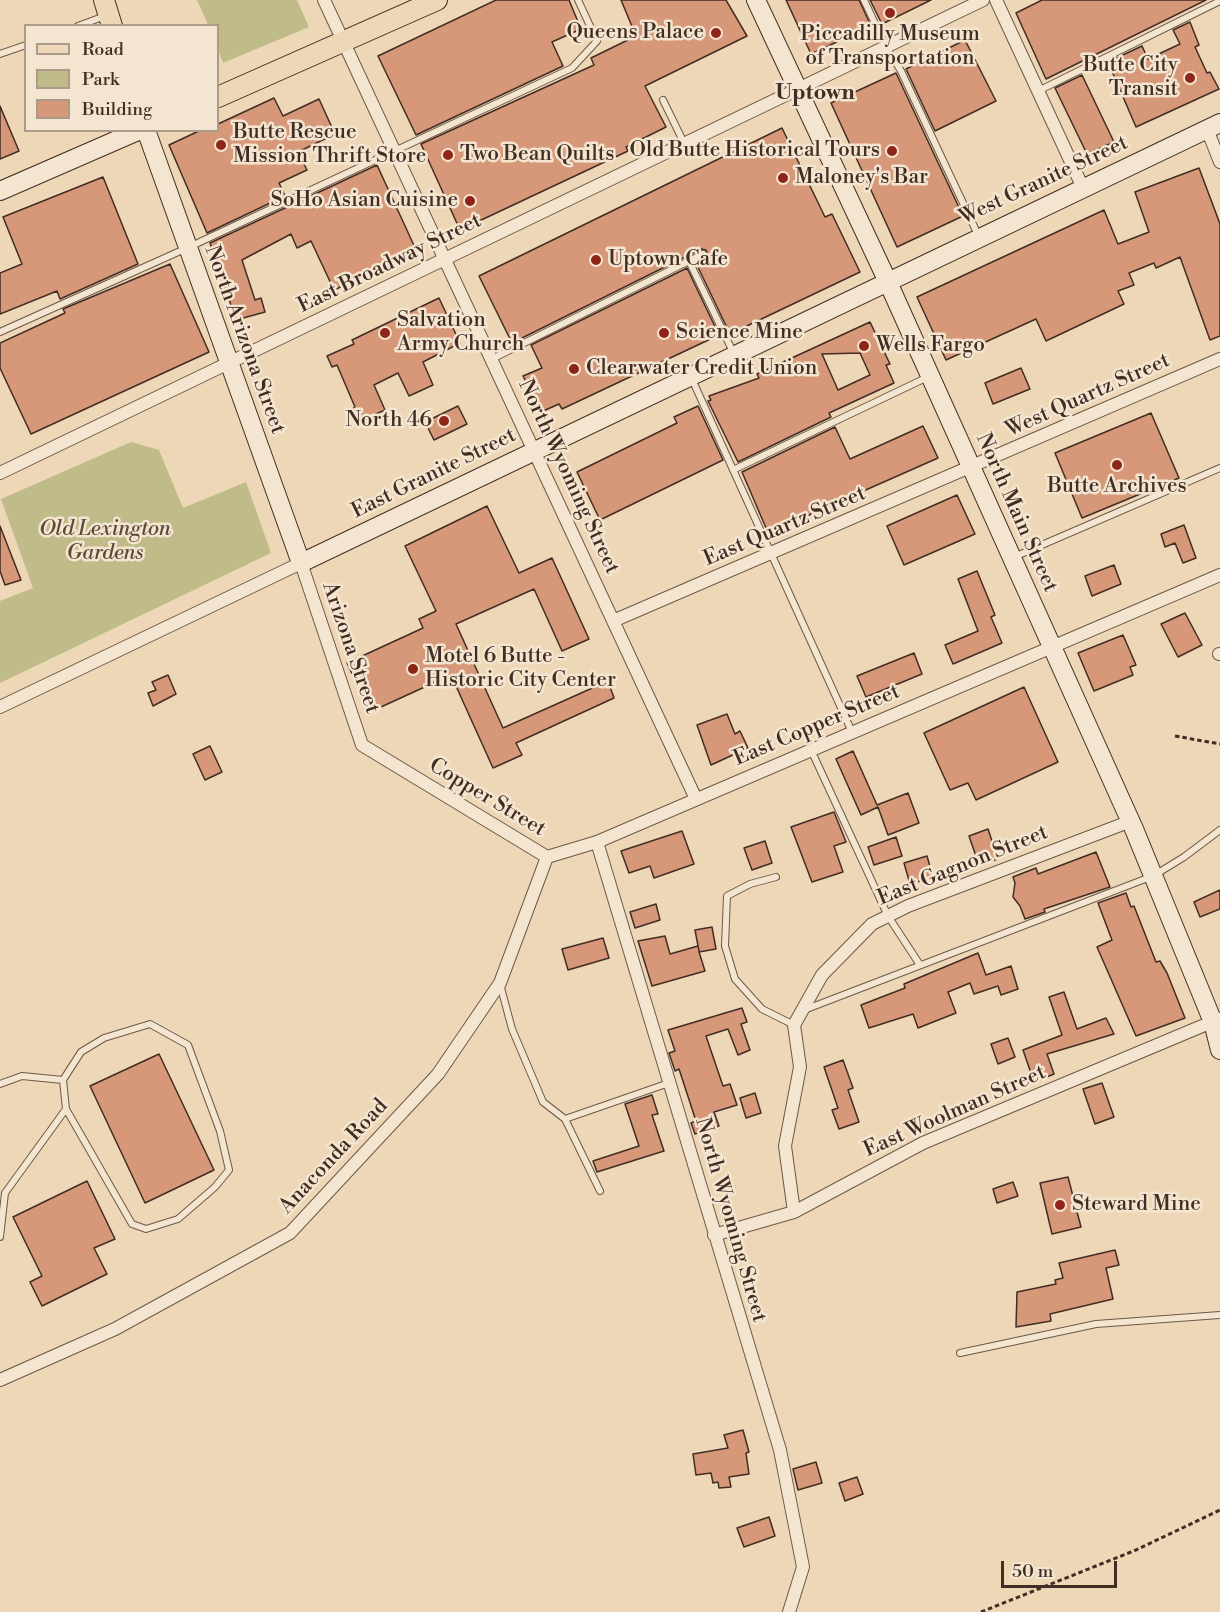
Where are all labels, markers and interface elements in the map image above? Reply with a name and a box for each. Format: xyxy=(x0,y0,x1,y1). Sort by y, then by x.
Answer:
marker: Piccadilly Museum of Transportation xyxy=(883,6,897,20)
place label: Queens Palace xyxy=(566,20,704,46)
place label: Piccadilly Museum of Transportation xyxy=(800,22,980,72)
legend xyxy=(24,24,219,132)
marker: Queens Palace xyxy=(709,26,723,40)
text: Road xyxy=(82,38,124,61)
place label: Butte City Transit xyxy=(1083,53,1178,103)
text: Park xyxy=(82,68,119,91)
marker: Butte City Transit xyxy=(1183,71,1197,85)
district label: Uptown xyxy=(775,81,855,107)
text: Building xyxy=(82,98,152,121)
place label: Butte Rescue Mission Thrift Store xyxy=(233,120,426,170)
street label: West Granite Street xyxy=(956,131,1132,231)
marker: Butte Rescue Mission Thrift Store xyxy=(214,138,228,152)
place label: Old Butte Historical Tours xyxy=(630,138,880,164)
place label: Two Bean Quilts xyxy=(460,142,614,168)
marker: Old Butte Historical Tours xyxy=(885,144,899,158)
marker: Two Bean Quilts xyxy=(441,148,455,162)
place label: Maloney's Bar xyxy=(795,165,928,191)
marker: Maloney's Bar xyxy=(776,171,790,185)
place label: SoHo Asian Cuisine xyxy=(271,188,458,214)
marker: SoHo Asian Cuisine xyxy=(463,194,477,208)
street label: East Broadway Street xyxy=(294,209,486,319)
street label: North Arizona Street xyxy=(198,242,290,438)
place label: Uptown Cafe xyxy=(608,247,728,273)
marker: Uptown Cafe xyxy=(589,253,603,267)
place label: Salvation Army Church xyxy=(397,308,524,358)
place label: Science Mine xyxy=(676,320,803,346)
marker: Salvation Army Church xyxy=(378,326,392,340)
marker: Science Mine xyxy=(657,326,671,340)
place label: Wells Fargo xyxy=(876,333,985,359)
marker: Wells Fargo xyxy=(857,339,871,353)
street label: West Quartz Street xyxy=(1002,348,1174,444)
place label: Clearwater Credit Union xyxy=(586,356,817,382)
marker: Clearwater Credit Union xyxy=(567,362,581,376)
street label: North Wyoming Street xyxy=(512,376,624,578)
place label: North 46 xyxy=(345,408,432,434)
marker: North 46 xyxy=(437,414,451,428)
street label: East Granite Street xyxy=(348,423,520,525)
street label: North Main Street xyxy=(970,430,1062,596)
marker: Butte Archives xyxy=(1110,458,1124,472)
place label: Butte Archives xyxy=(1047,474,1187,500)
street label: East Quartz Street xyxy=(700,481,870,573)
park label: Old Lexington Gardens xyxy=(39,517,171,567)
street label: Arizona Street xyxy=(316,579,384,717)
place label: Motel 6 Butte - Historic City Center xyxy=(425,644,616,694)
marker: Motel 6 Butte - Historic City Center xyxy=(406,662,420,676)
street label: East Copper Street xyxy=(730,680,904,772)
street label: Copper Street xyxy=(424,753,550,843)
street label: East Gagnon Street xyxy=(874,820,1052,912)
street label: East Woolman Street xyxy=(860,1061,1050,1163)
street label: Anaconda Road xyxy=(274,1094,394,1220)
street label: North Wyoming Street xyxy=(689,1115,771,1325)
place label: Steward Mine xyxy=(1072,1192,1201,1218)
marker: Steward Mine xyxy=(1053,1198,1067,1212)
scale bar xyxy=(1004,1549,1120,1587)
text: 50 m xyxy=(1012,1560,1053,1583)

